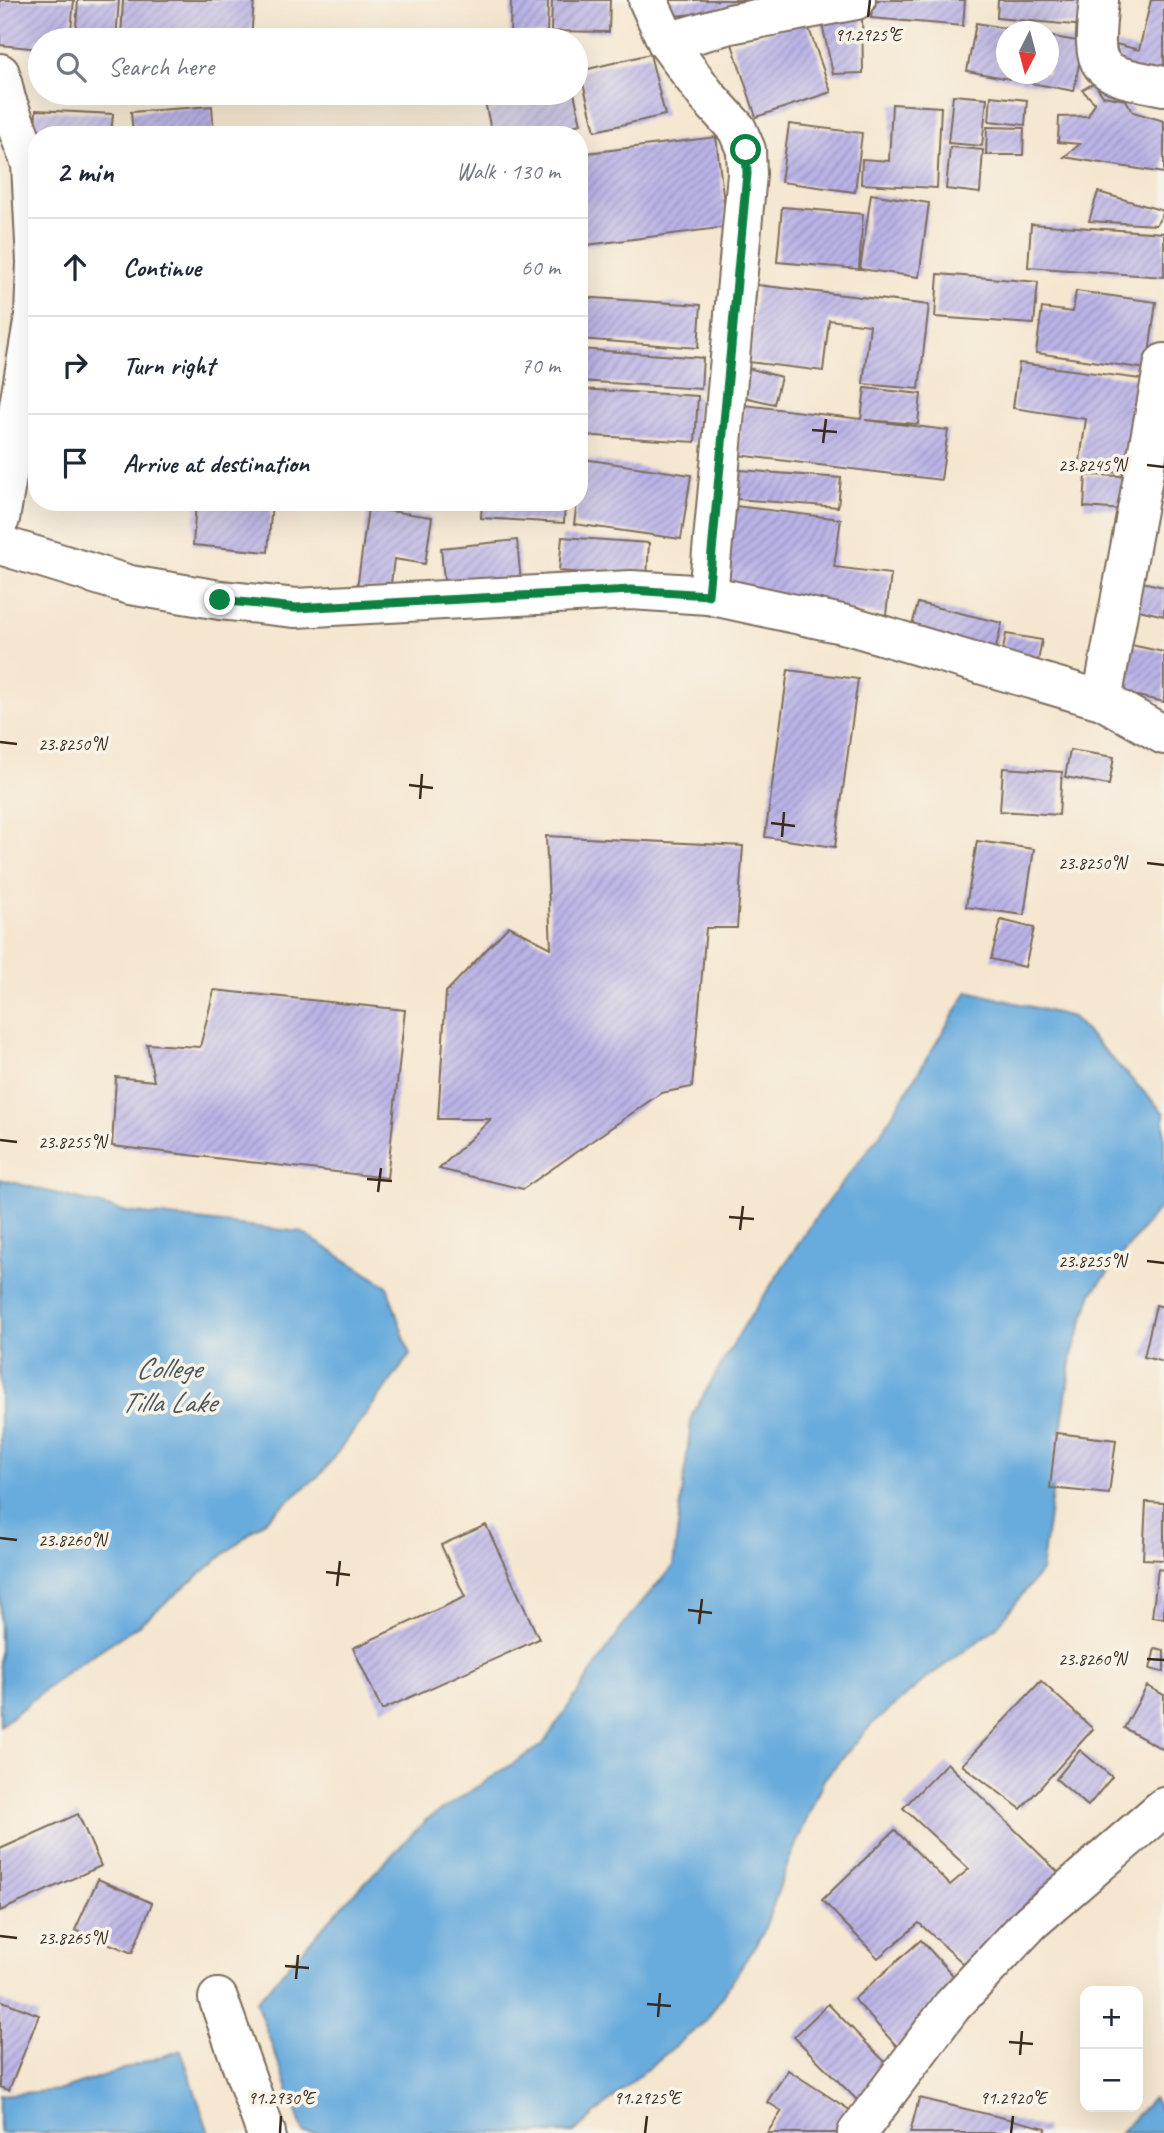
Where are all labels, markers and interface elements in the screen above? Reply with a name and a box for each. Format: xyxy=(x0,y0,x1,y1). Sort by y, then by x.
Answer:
north arrow xyxy=(996,21,1059,84)
text: 91.2925°E xyxy=(835,24,904,46)
search box xyxy=(28,28,588,105)
icon: search xyxy=(52,48,90,86)
text: Search here xyxy=(108,50,214,83)
route start xyxy=(730,134,761,165)
text: 2 min xyxy=(56,153,113,191)
text: Walk · 130 m xyxy=(456,157,560,186)
icon: ahead xyxy=(56,248,94,286)
text: Continue xyxy=(123,251,201,284)
text: 60 m xyxy=(521,253,560,282)
icon: right xyxy=(56,346,94,384)
text: Turn right xyxy=(123,349,214,382)
text: 70 m xyxy=(521,351,560,380)
icon: arrive xyxy=(56,444,94,482)
text: Arrive at destination xyxy=(123,447,309,480)
text: 23.8245°N xyxy=(1058,454,1129,476)
route end xyxy=(204,584,235,615)
text: 23.8250°N xyxy=(38,733,109,755)
text: 23.8250°N xyxy=(1058,852,1129,874)
text: 23.8255°N xyxy=(38,1131,109,1153)
text: 23.8255°N xyxy=(1058,1250,1129,1272)
water label: College Tilla Lake xyxy=(121,1349,220,1421)
text: 23.8260°N xyxy=(38,1529,109,1551)
text: 23.8260°N xyxy=(1058,1648,1129,1670)
text: 23.8265°N xyxy=(38,1927,109,1949)
map controls xyxy=(1080,1986,1143,2112)
button: + xyxy=(1080,1986,1143,2049)
button: − xyxy=(1080,2049,1143,2112)
text: 91.2930°E xyxy=(248,2087,317,2109)
text: 91.2925°E xyxy=(614,2087,683,2109)
text: 91.2920°E xyxy=(980,2087,1049,2109)

